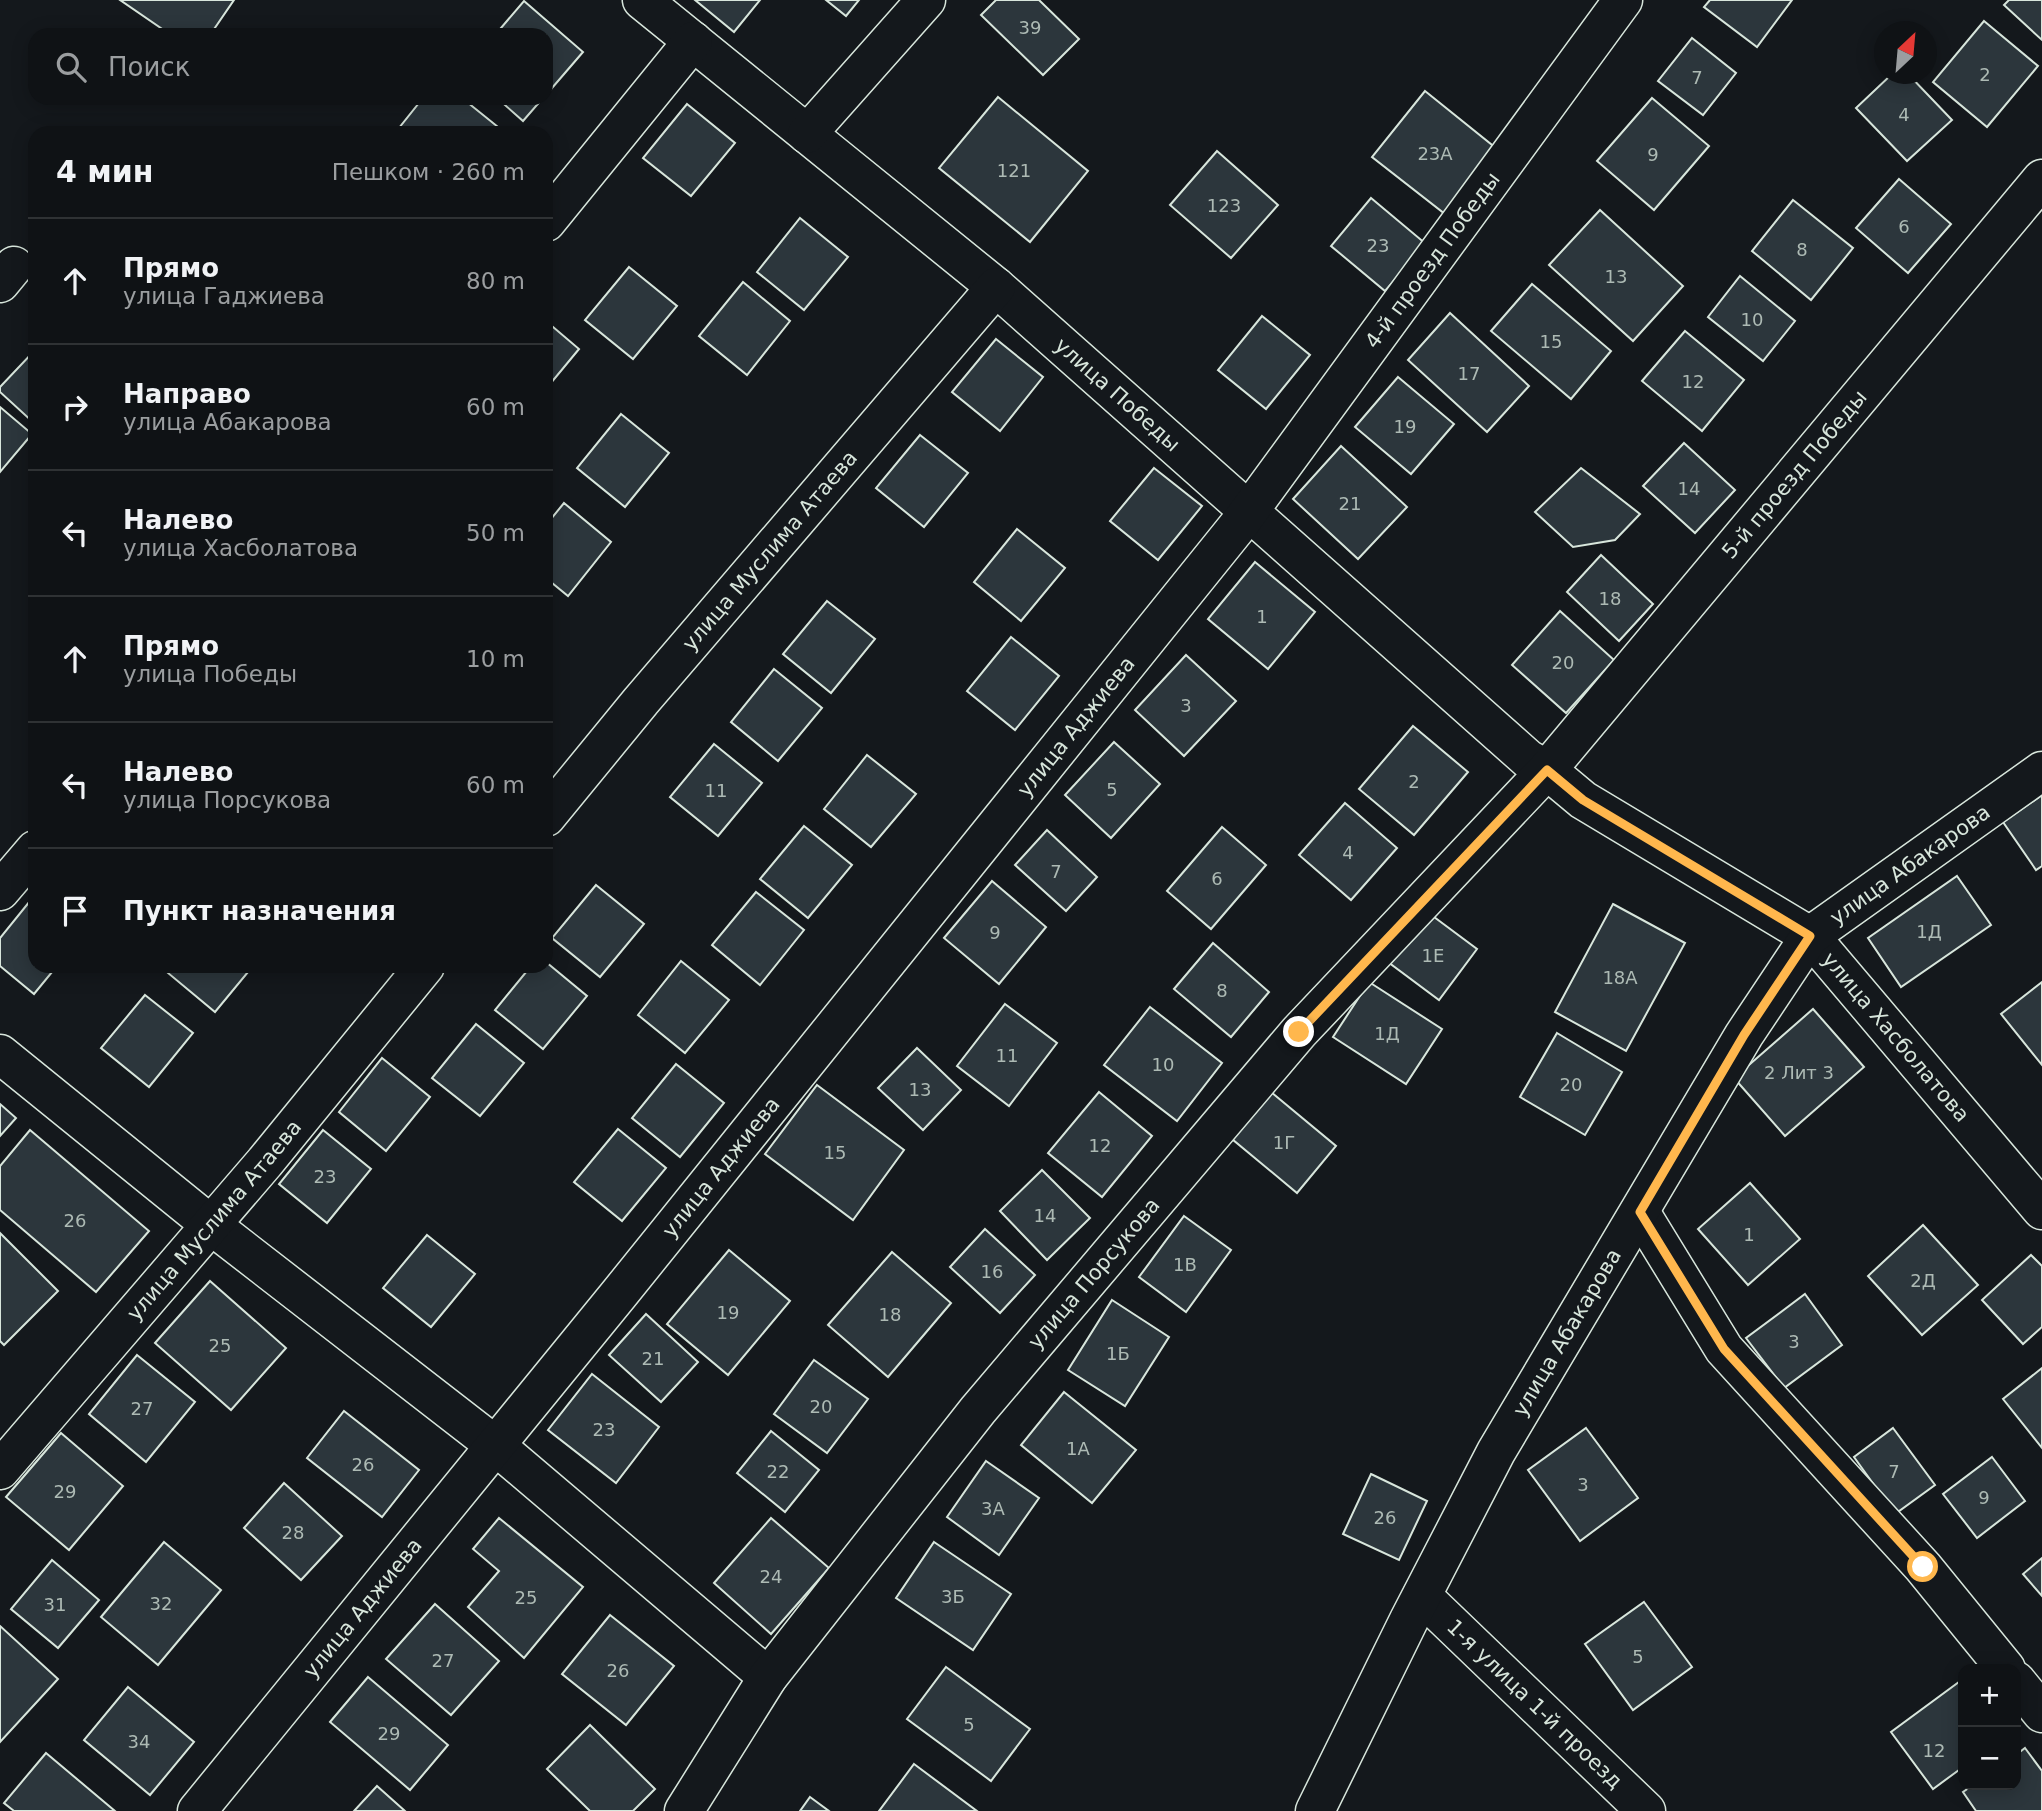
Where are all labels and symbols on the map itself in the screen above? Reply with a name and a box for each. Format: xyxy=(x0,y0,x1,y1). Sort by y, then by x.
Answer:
house number: 39 xyxy=(1019,17,1041,38)
north arrow xyxy=(1874,21,1937,84)
house number: 2 xyxy=(1979,64,1991,85)
house number: 7 xyxy=(1691,67,1703,88)
house number: 4 xyxy=(1898,104,1910,125)
house number: 23А xyxy=(1417,143,1453,164)
house number: 9 xyxy=(1647,144,1659,165)
house number: 121 xyxy=(997,160,1031,181)
street label: 4-й проезд Победы xyxy=(1360,168,1505,353)
house number: 123 xyxy=(1207,195,1241,216)
house number: 6 xyxy=(1898,216,1910,237)
house number: 23 xyxy=(1367,235,1389,256)
house number: 8 xyxy=(1796,239,1808,260)
house number: 13 xyxy=(1605,266,1627,287)
house number: 10 xyxy=(1741,309,1763,330)
house number: 15 xyxy=(1540,331,1562,352)
street label: улица Победы xyxy=(1050,333,1185,456)
house number: 17 xyxy=(1458,363,1480,384)
house number: 12 xyxy=(1682,371,1704,392)
street label: 5-й проезд Победы xyxy=(1717,385,1872,564)
house number: 19 xyxy=(1394,416,1416,437)
street label: улица Муслима Атаева xyxy=(678,446,862,655)
house number: 14 xyxy=(1678,478,1700,499)
house number: 21 xyxy=(1339,493,1361,514)
house number: 18 xyxy=(1599,588,1621,609)
house number: 1 xyxy=(1256,606,1268,627)
street label: улица Аджиева xyxy=(1013,652,1140,802)
house number: 20 xyxy=(1552,652,1574,673)
house number: 3 xyxy=(1180,695,1192,716)
house number: 2 xyxy=(1408,771,1420,792)
house number: 5 xyxy=(1106,779,1118,800)
house number: 11 xyxy=(705,780,727,801)
street label: улица Абакарова xyxy=(1825,800,1995,930)
house number: 4 xyxy=(1342,842,1354,863)
house number: 7 xyxy=(1050,861,1062,882)
house number: 6 xyxy=(1211,868,1223,889)
house number: 1Д xyxy=(1916,921,1942,942)
house number: 9 xyxy=(989,922,1001,943)
house number: 1Е xyxy=(1422,945,1444,966)
street label: улица Хасболатова xyxy=(1817,948,1974,1127)
house number: 18А xyxy=(1602,967,1638,988)
house number: 8 xyxy=(1216,980,1228,1001)
route end xyxy=(1283,1016,1314,1047)
house number: 1Д xyxy=(1374,1023,1400,1044)
house number: 11 xyxy=(996,1045,1018,1066)
house number: 10 xyxy=(1152,1054,1174,1075)
house number: 2 Лит 3 xyxy=(1764,1062,1834,1083)
house number: 20 xyxy=(1560,1074,1582,1095)
house number: 13 xyxy=(909,1079,931,1100)
street label: улица Аджиева xyxy=(657,1092,785,1242)
street label: улица Муслима Атаева xyxy=(122,1115,306,1325)
house number: 1Г xyxy=(1273,1132,1295,1153)
house number: 12 xyxy=(1089,1135,1111,1156)
house number: 15 xyxy=(824,1142,846,1163)
house number: 23 xyxy=(314,1166,336,1187)
street label: улица Порсукова xyxy=(1023,1193,1165,1354)
house number: 14 xyxy=(1034,1205,1056,1226)
house number: 26 xyxy=(64,1210,86,1231)
house number: 1 xyxy=(1743,1224,1755,1245)
street label: улица Абакарова xyxy=(1508,1245,1626,1421)
house number: 1В xyxy=(1173,1254,1197,1275)
house number: 16 xyxy=(981,1261,1003,1282)
house number: 2Д xyxy=(1910,1270,1936,1291)
house number: 19 xyxy=(717,1302,739,1323)
house number: 18 xyxy=(879,1304,901,1325)
house number: 3 xyxy=(1788,1331,1800,1352)
house number: 25 xyxy=(209,1335,231,1356)
house number: 1Б xyxy=(1106,1343,1130,1364)
house number: 21 xyxy=(642,1348,664,1369)
house number: 20 xyxy=(810,1396,832,1417)
house number: 27 xyxy=(131,1398,153,1419)
house number: 23 xyxy=(593,1419,615,1440)
house number: 1А xyxy=(1066,1438,1091,1459)
house number: 26 xyxy=(352,1454,374,1475)
house number: 22 xyxy=(767,1461,789,1482)
house number: 7 xyxy=(1888,1461,1900,1482)
house number: 3 xyxy=(1577,1474,1589,1495)
house number: 29 xyxy=(54,1481,76,1502)
house number: 9 xyxy=(1978,1487,1990,1508)
house number: 3А xyxy=(981,1498,1006,1519)
house number: 26 xyxy=(1374,1507,1396,1528)
house number: 28 xyxy=(282,1522,304,1543)
street label: улица Аджиева xyxy=(299,1533,427,1683)
route start xyxy=(1907,1551,1938,1582)
house number: 24 xyxy=(760,1566,782,1587)
house number: 3Б xyxy=(941,1586,965,1607)
house number: 25 xyxy=(515,1587,537,1608)
house number: 32 xyxy=(150,1593,172,1614)
house number: 31 xyxy=(44,1594,66,1615)
street label: 1-я улица 1-й проезд xyxy=(1442,1615,1627,1794)
house number: 5 xyxy=(1632,1646,1644,1667)
house number: 27 xyxy=(432,1650,454,1671)
house number: 26 xyxy=(607,1660,629,1681)
house number: 5 xyxy=(963,1714,975,1735)
house number: 29 xyxy=(378,1723,400,1744)
house number: 34 xyxy=(128,1731,150,1752)
house number: 12 xyxy=(1923,1740,1945,1761)

